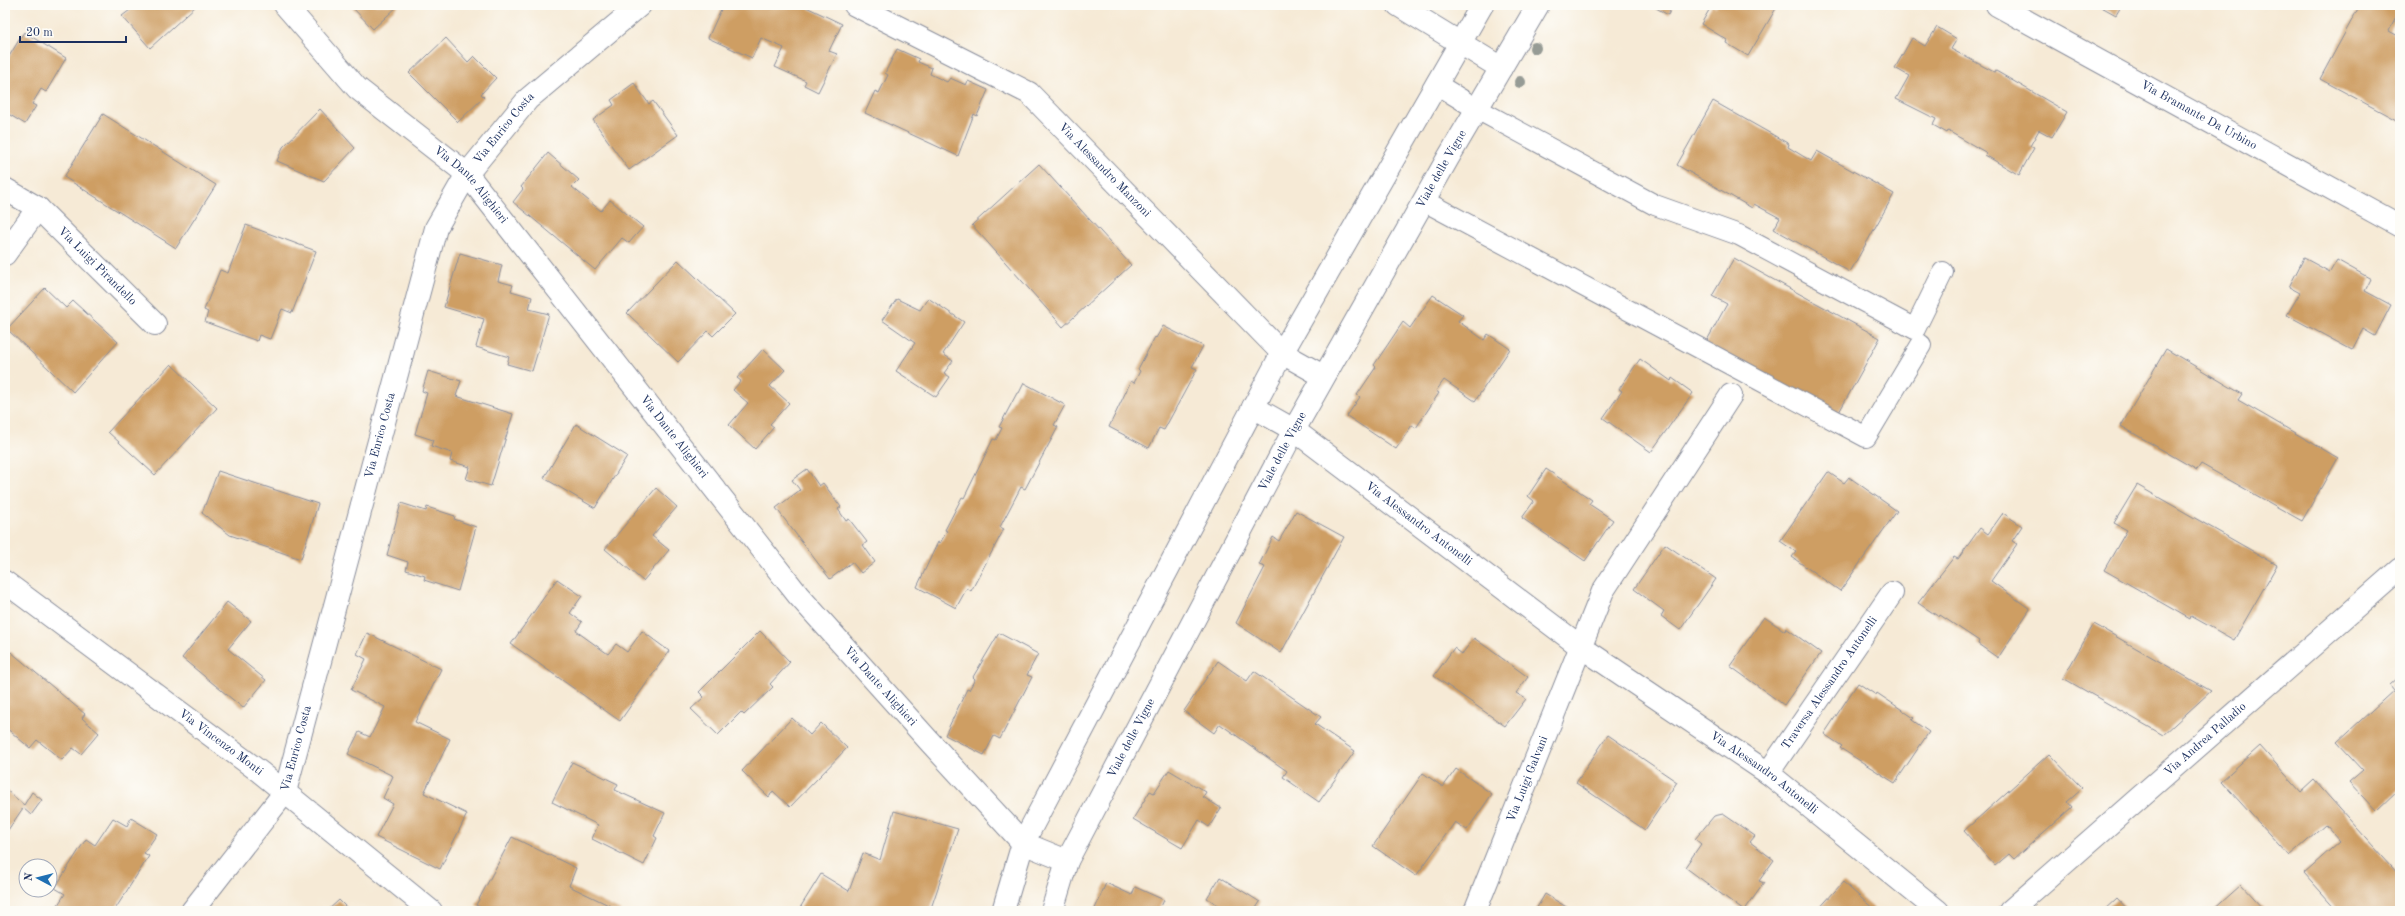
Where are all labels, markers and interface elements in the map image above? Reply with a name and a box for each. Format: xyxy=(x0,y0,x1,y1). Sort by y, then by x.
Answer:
scale bar xyxy=(20,18,126,44)
text: 20 m xyxy=(26,27,53,39)
street label: Via Bramante Da Urbino xyxy=(2139,79,2259,152)
street label: Via Enrico Costa xyxy=(472,90,537,166)
street label: Via Alessandro Manzoni xyxy=(1056,121,1153,220)
street label: Viale delle Vigne xyxy=(1415,128,1469,210)
street label: Via Dante Alighieri xyxy=(431,144,510,226)
street label: Via Luigi Pirandello xyxy=(55,225,139,308)
street label: Via Enrico Costa xyxy=(363,391,398,480)
street label: Via Dante Alighieri xyxy=(638,393,710,481)
street label: Viale delle Vigne xyxy=(1257,410,1309,493)
street label: Via Alessandro Antonelli xyxy=(1363,480,1474,568)
street label: Traversa Alessandro Antonelli xyxy=(1780,614,1880,752)
street label: Via Dante Alighieri xyxy=(842,645,919,728)
street label: Viale delle Vigne xyxy=(1106,696,1158,780)
street label: Via Andrea Palladio xyxy=(2162,701,2249,779)
street label: Via Enrico Costa xyxy=(279,704,314,793)
street label: Via Vincenzo Monti xyxy=(176,708,265,778)
street label: Via Alessandro Antonelli xyxy=(1708,730,1820,817)
street label: Via Luigi Galvani xyxy=(1505,734,1550,824)
north arrow xyxy=(18,858,58,898)
text: N xyxy=(24,872,36,882)

